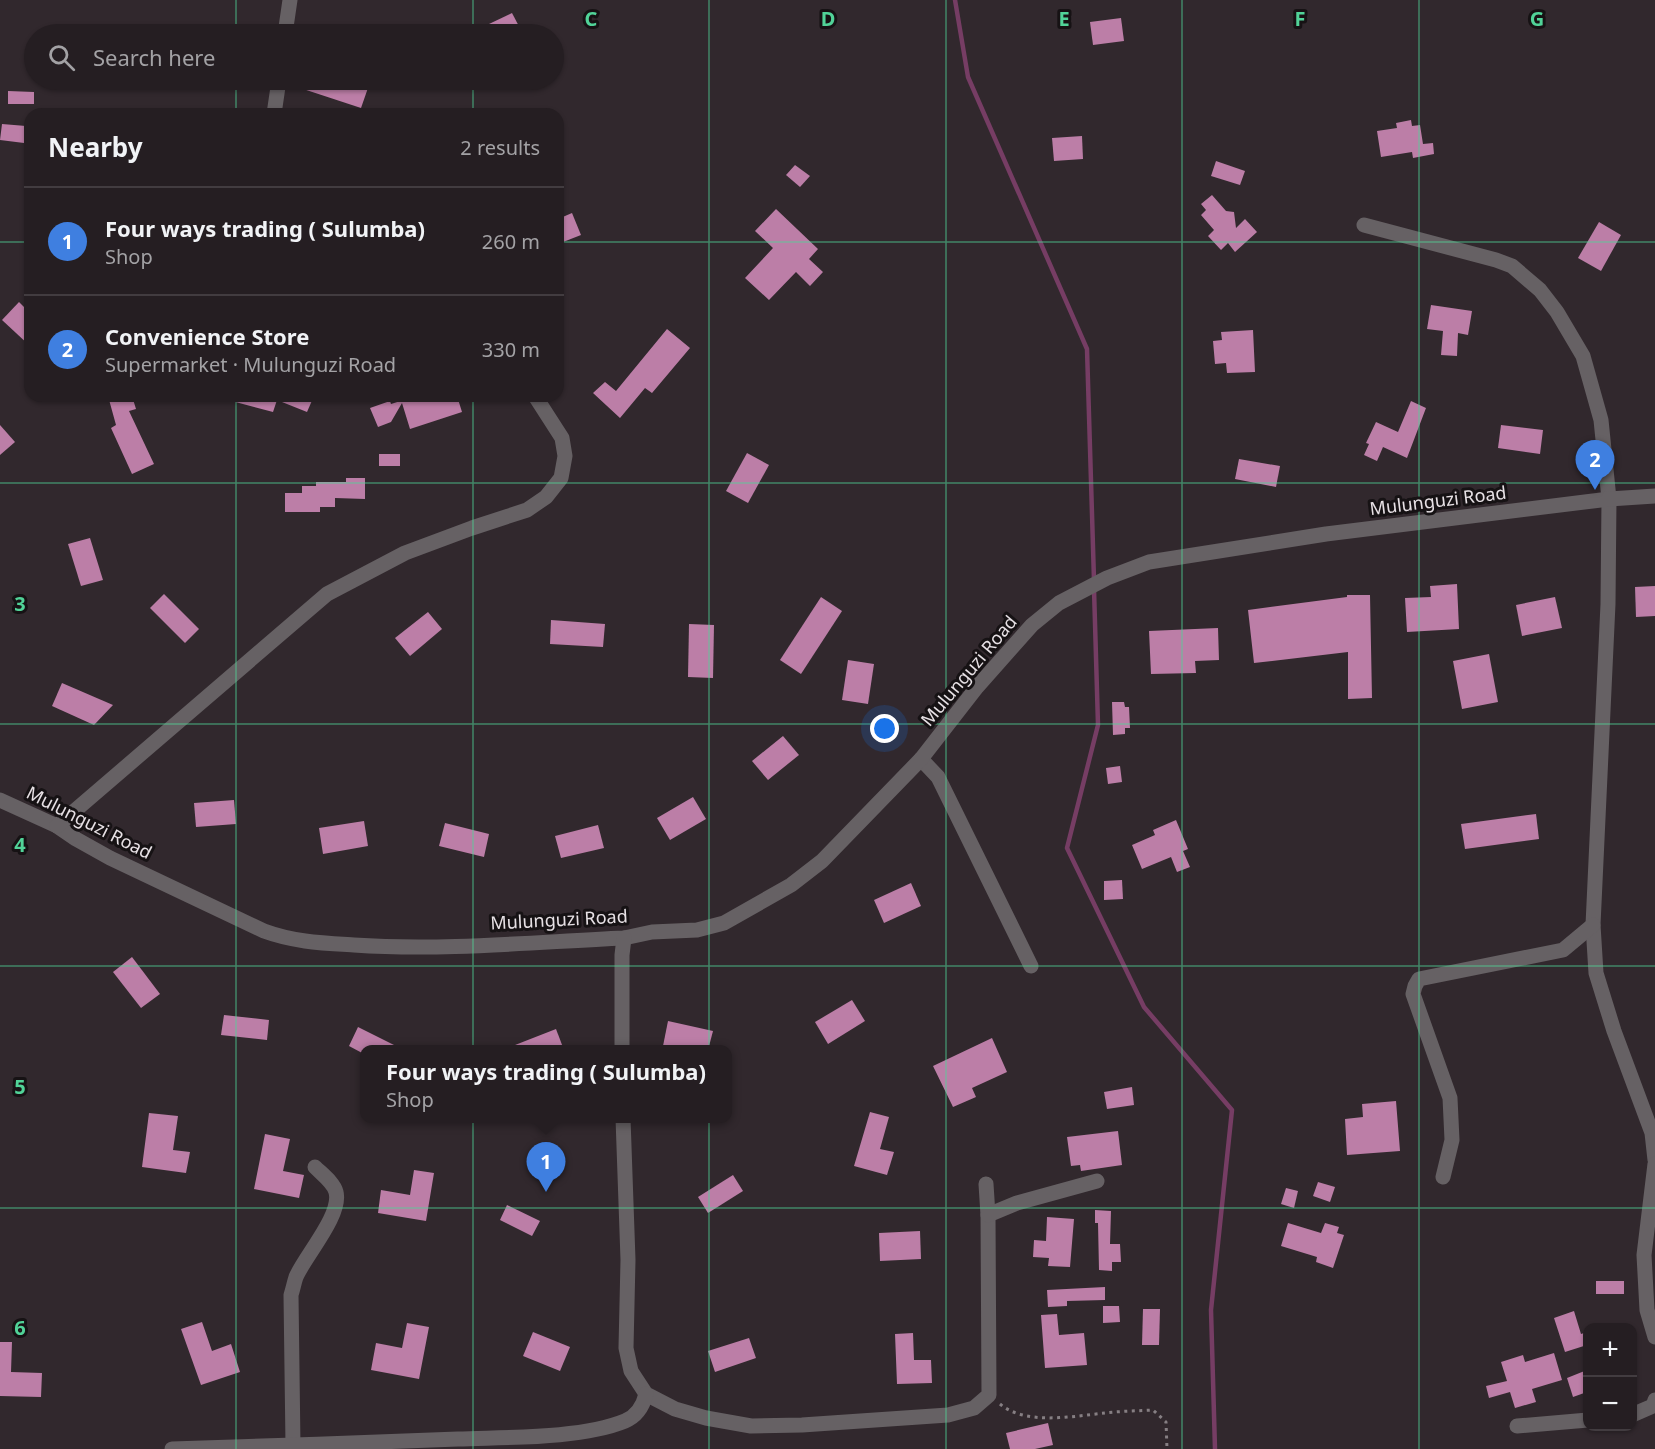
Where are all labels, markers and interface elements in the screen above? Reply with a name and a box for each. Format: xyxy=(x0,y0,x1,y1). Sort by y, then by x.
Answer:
text: C xyxy=(585,5,598,32)
text: D xyxy=(821,5,835,32)
text: E xyxy=(1058,5,1070,32)
text: F xyxy=(1295,5,1305,32)
text: G xyxy=(1530,5,1544,32)
search box xyxy=(24,24,564,90)
icon: search xyxy=(45,41,78,74)
text: Search here xyxy=(93,42,215,72)
text: Nearby xyxy=(48,129,143,165)
text: 2 results xyxy=(460,134,540,161)
text: Four ways trading ( Sulumba) xyxy=(105,213,425,243)
text: 1 xyxy=(62,228,73,255)
text: 260 m xyxy=(482,228,540,255)
text: Shop xyxy=(105,243,153,270)
text: Convenience Store xyxy=(105,321,309,351)
text: 2 xyxy=(62,336,73,363)
text: 330 m xyxy=(482,336,540,363)
text: Supermarket · Mulunguzi Road xyxy=(105,351,396,378)
pin: 2 xyxy=(1576,440,1614,490)
street label: Mulunguzi Road xyxy=(1368,480,1508,520)
text: 3 xyxy=(14,590,26,617)
street label: Mulunguzi Road xyxy=(915,610,1022,731)
your location xyxy=(870,714,899,743)
street label: Mulunguzi Road xyxy=(23,780,156,864)
text: 4 xyxy=(14,831,26,858)
street label: Mulunguzi Road xyxy=(490,903,628,935)
popup xyxy=(360,1045,732,1123)
text: Four ways trading ( Sulumba) xyxy=(386,1056,706,1086)
text: 5 xyxy=(14,1073,26,1100)
text: Shop xyxy=(386,1086,434,1113)
pin: 1 xyxy=(526,1142,566,1192)
text: 6 xyxy=(14,1314,26,1341)
map controls xyxy=(1583,1323,1637,1431)
button: + xyxy=(1583,1323,1637,1377)
button: − xyxy=(1583,1377,1637,1431)

